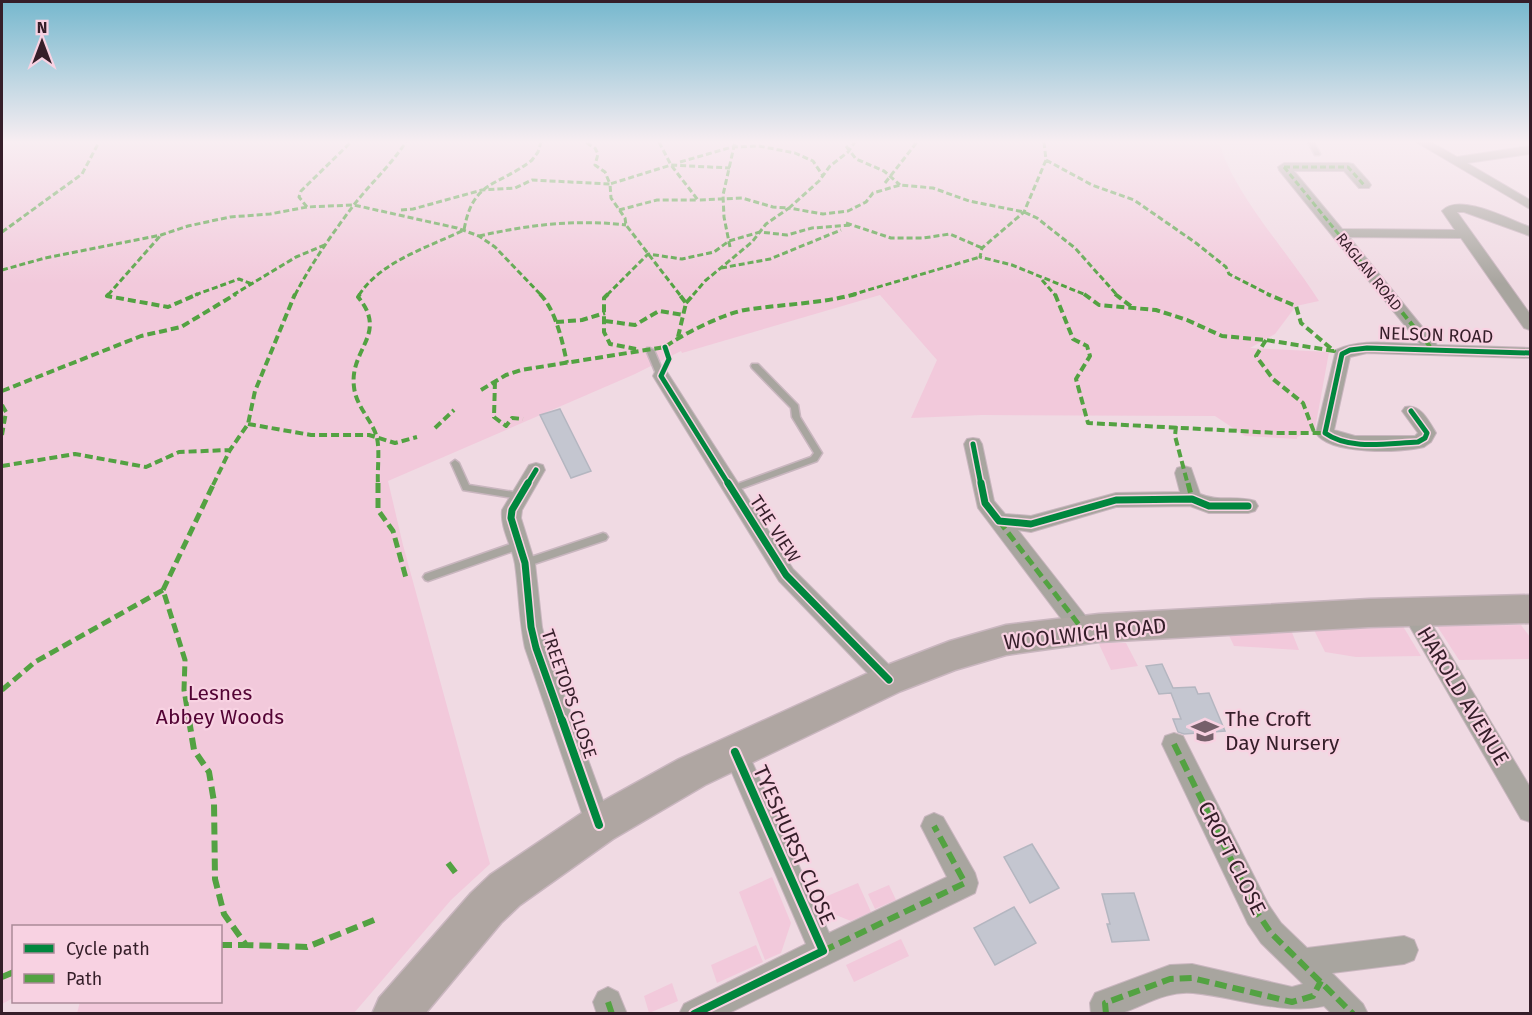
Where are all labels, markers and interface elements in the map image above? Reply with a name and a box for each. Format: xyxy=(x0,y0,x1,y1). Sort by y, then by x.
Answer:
north arrow xyxy=(12,12,72,72)
text: N xyxy=(37,18,47,37)
street label: RAGLAN ROAD xyxy=(1332,230,1406,314)
street label: NELSON ROAD xyxy=(1378,322,1494,348)
street label: THE VIEW xyxy=(745,491,805,567)
street label: WOOLWICH ROAD xyxy=(1002,613,1168,655)
street label: HAROLD AVENUE xyxy=(1411,622,1515,770)
street label: TREETOPS CLOSE xyxy=(537,626,601,762)
park label: Lesnes Abbey Woods xyxy=(156,680,284,730)
place label: The Croft Day Nursery xyxy=(1225,706,1340,756)
school or university icon: The Croft Day Nursery xyxy=(1190,716,1220,746)
street label: TYESHURST CLOSE xyxy=(747,761,841,929)
street label: CROFT CLOSE xyxy=(1192,797,1272,919)
legend xyxy=(12,925,222,1003)
text: Cycle path xyxy=(66,938,150,960)
text: Path xyxy=(66,968,102,990)

